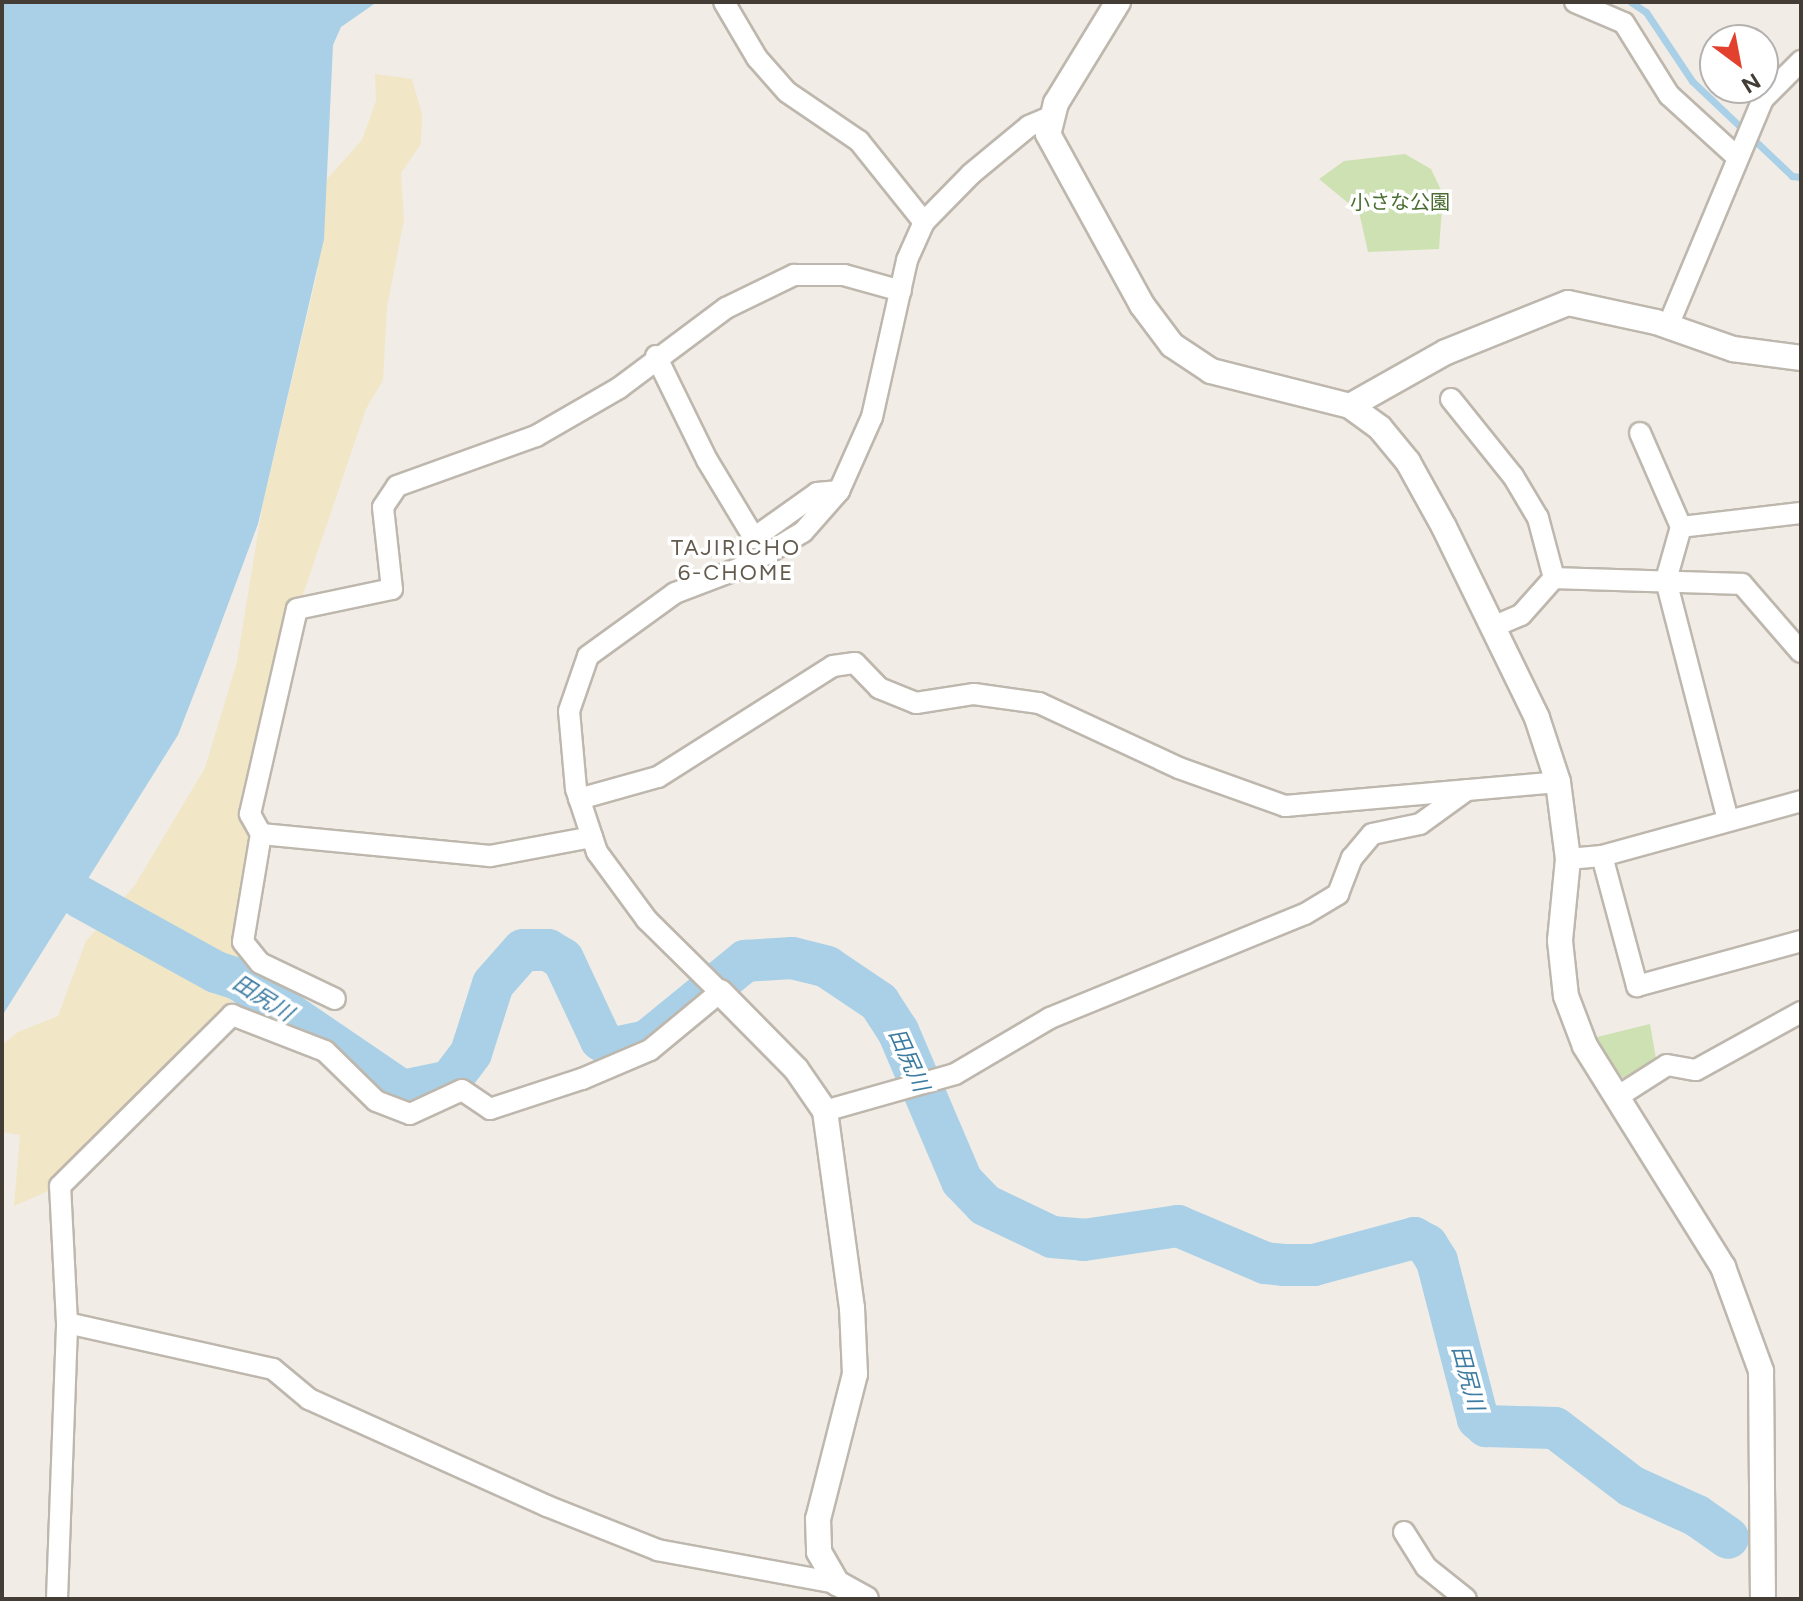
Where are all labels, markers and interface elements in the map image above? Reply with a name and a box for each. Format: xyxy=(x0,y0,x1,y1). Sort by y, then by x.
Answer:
north arrow xyxy=(1699,24,1779,104)
text: N xyxy=(1737,67,1765,99)
park label: 小さな公園 xyxy=(1350,190,1450,214)
district label: TAJIRICHO 6-CHOME xyxy=(671,534,801,586)
water label: 田尻川 xyxy=(228,969,298,1027)
water label: 田尻川 xyxy=(884,1024,934,1096)
water label: 田尻川 xyxy=(1447,1343,1489,1413)

